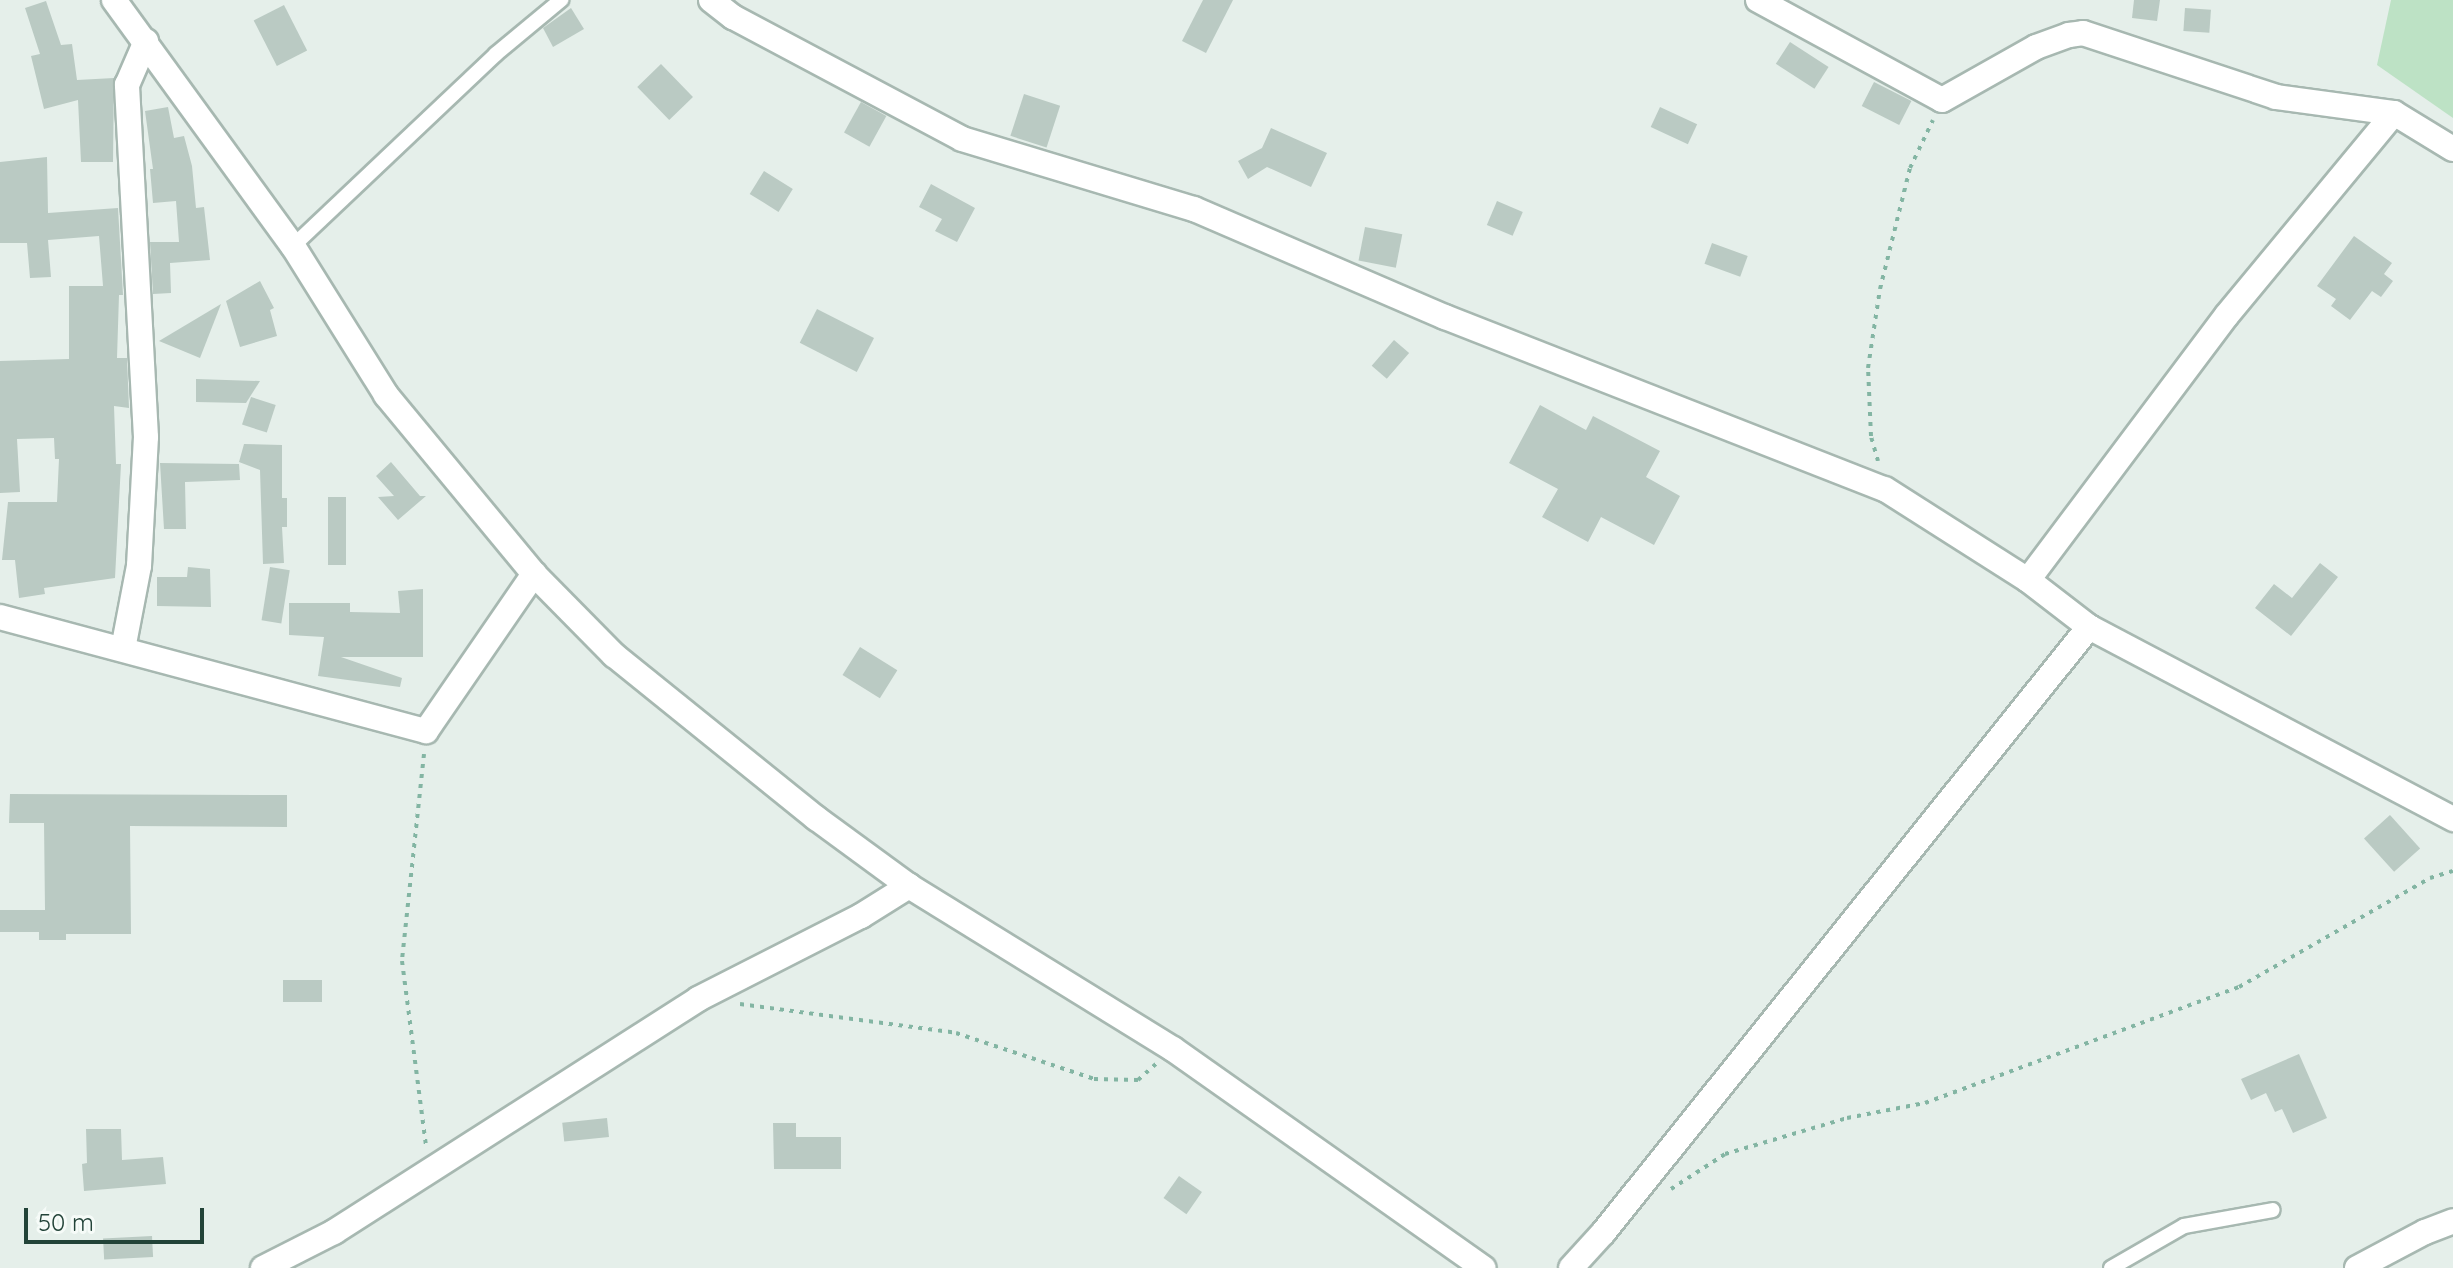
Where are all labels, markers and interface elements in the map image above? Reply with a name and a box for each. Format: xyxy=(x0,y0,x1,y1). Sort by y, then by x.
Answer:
scale bar xyxy=(28,1192,208,1242)
text: 50 m xyxy=(38,1207,94,1237)

